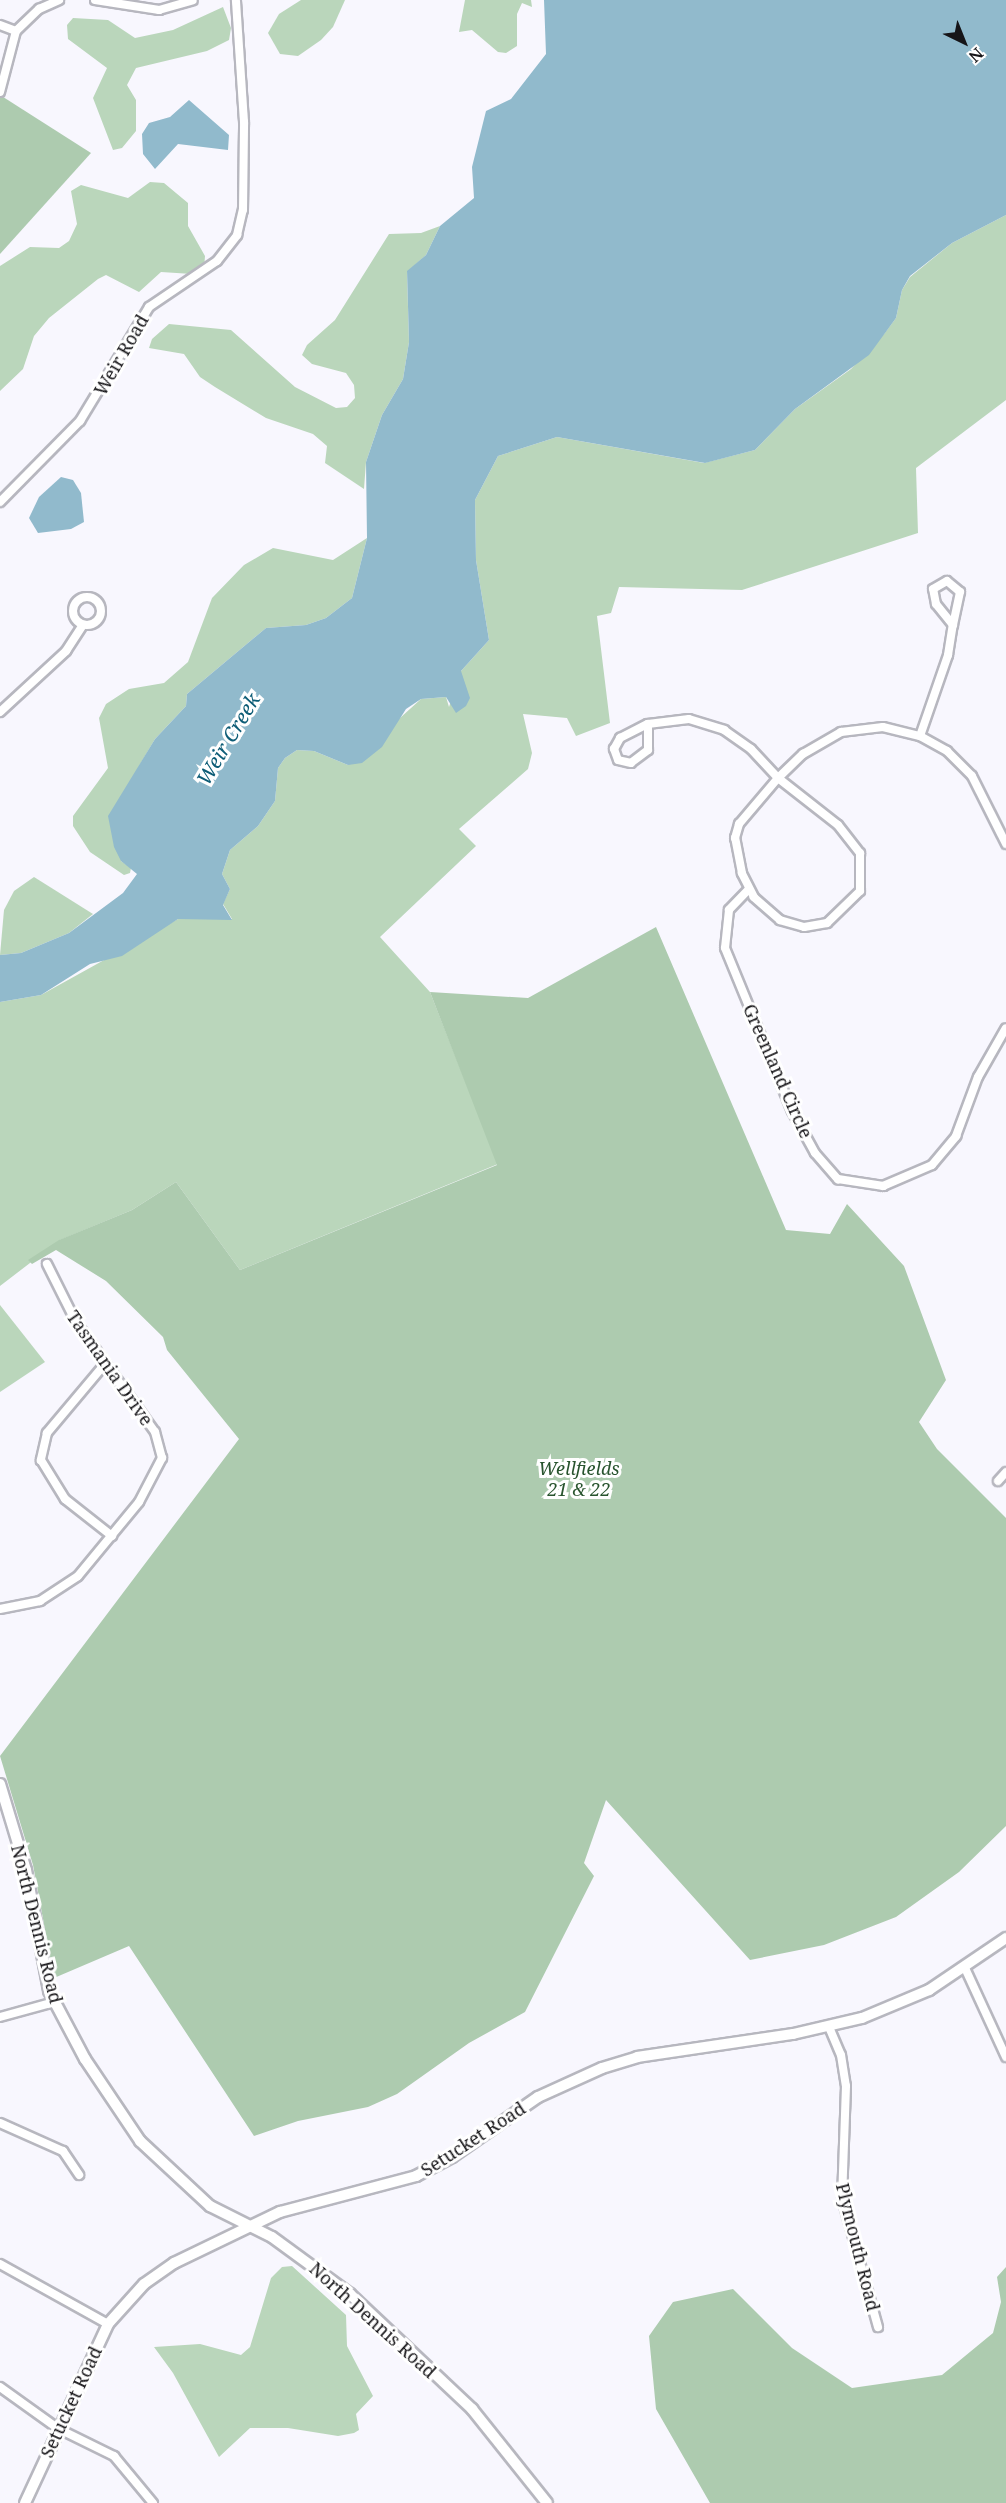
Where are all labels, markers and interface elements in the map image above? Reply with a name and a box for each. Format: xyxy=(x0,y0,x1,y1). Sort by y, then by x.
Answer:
north arrow xyxy=(934,12,994,72)
text: N xyxy=(964,43,988,68)
street label: Weir Road xyxy=(89,311,153,399)
water label: Weir Creek xyxy=(191,689,265,789)
street label: Greenland Circle xyxy=(739,1001,817,1141)
street label: Tasmania Drive xyxy=(62,1306,158,1430)
park label: Wellfields 21 & 22 xyxy=(538,1458,620,1500)
street label: North Dennis Road xyxy=(7,1842,67,2006)
street label: Setucket Road xyxy=(417,2097,529,2181)
street label: Plymouth Road xyxy=(832,2181,884,2313)
street label: North Dennis Road xyxy=(305,2257,441,2383)
street label: Setucket Road xyxy=(36,2343,106,2461)

